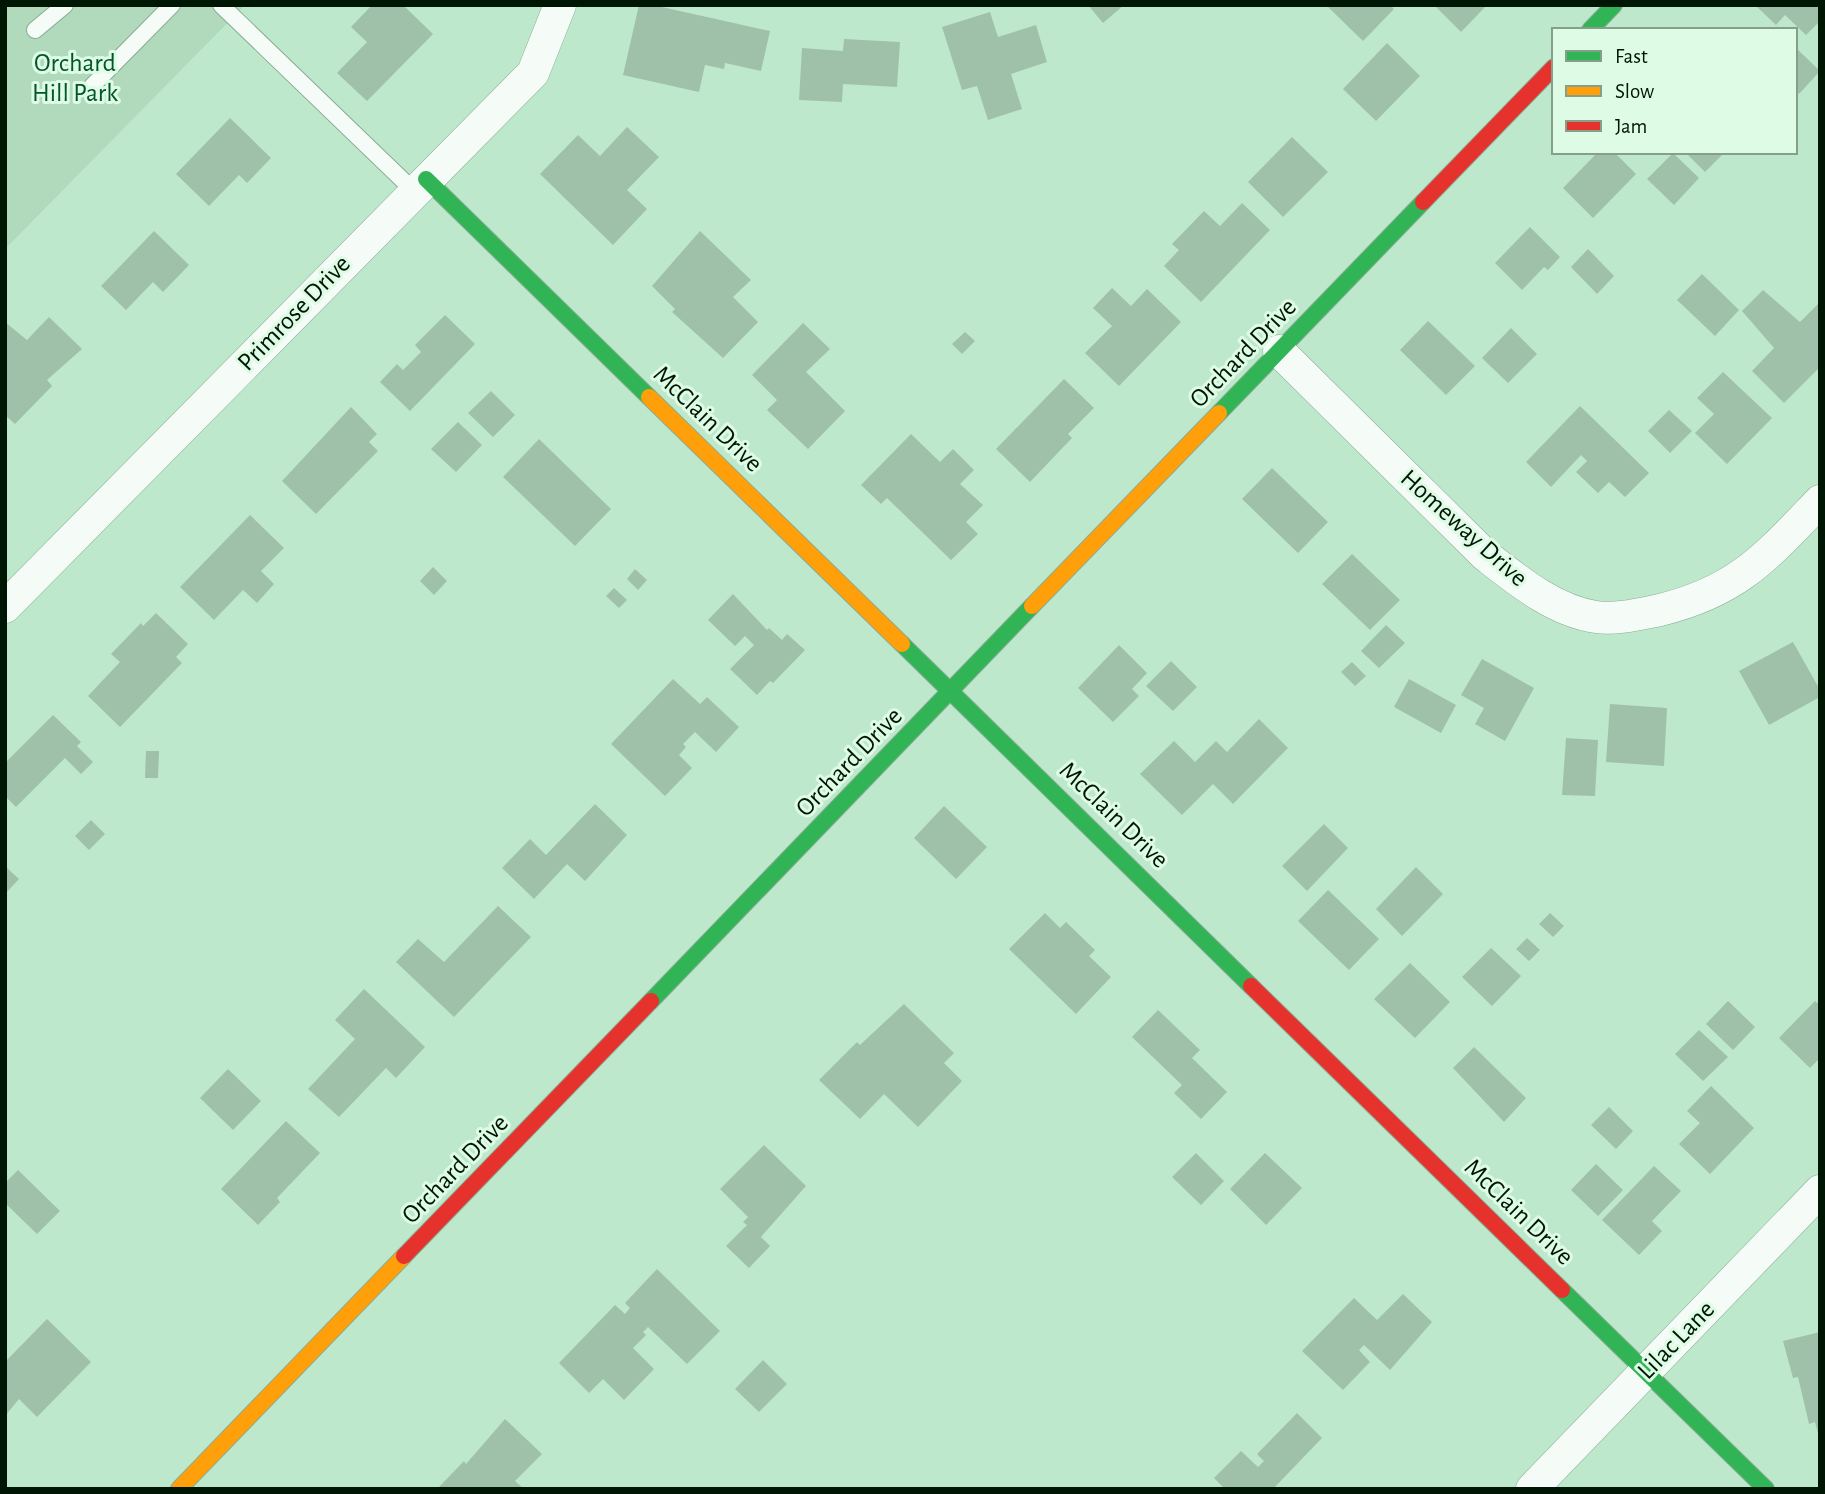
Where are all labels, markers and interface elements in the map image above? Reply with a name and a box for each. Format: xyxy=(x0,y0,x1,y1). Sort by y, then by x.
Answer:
legend xyxy=(1552,28,1797,154)
text: Fast xyxy=(1615,46,1648,67)
park label: Orchard Hill Park xyxy=(32,50,118,106)
text: Slow xyxy=(1615,81,1654,102)
text: Jam xyxy=(1615,116,1647,137)
street label: Primrose Drive xyxy=(233,250,355,376)
street label: Orchard Drive xyxy=(1185,293,1301,413)
street label: McClain Drive xyxy=(649,361,767,477)
street label: Homeway Drive xyxy=(1396,465,1532,591)
street label: Orchard Drive xyxy=(791,702,907,822)
street label: McClain Drive xyxy=(1055,757,1173,873)
street label: Orchard Drive xyxy=(397,1109,513,1229)
street label: McClain Drive xyxy=(1460,1154,1578,1270)
street label: Lilac Lane xyxy=(1633,1296,1719,1384)

